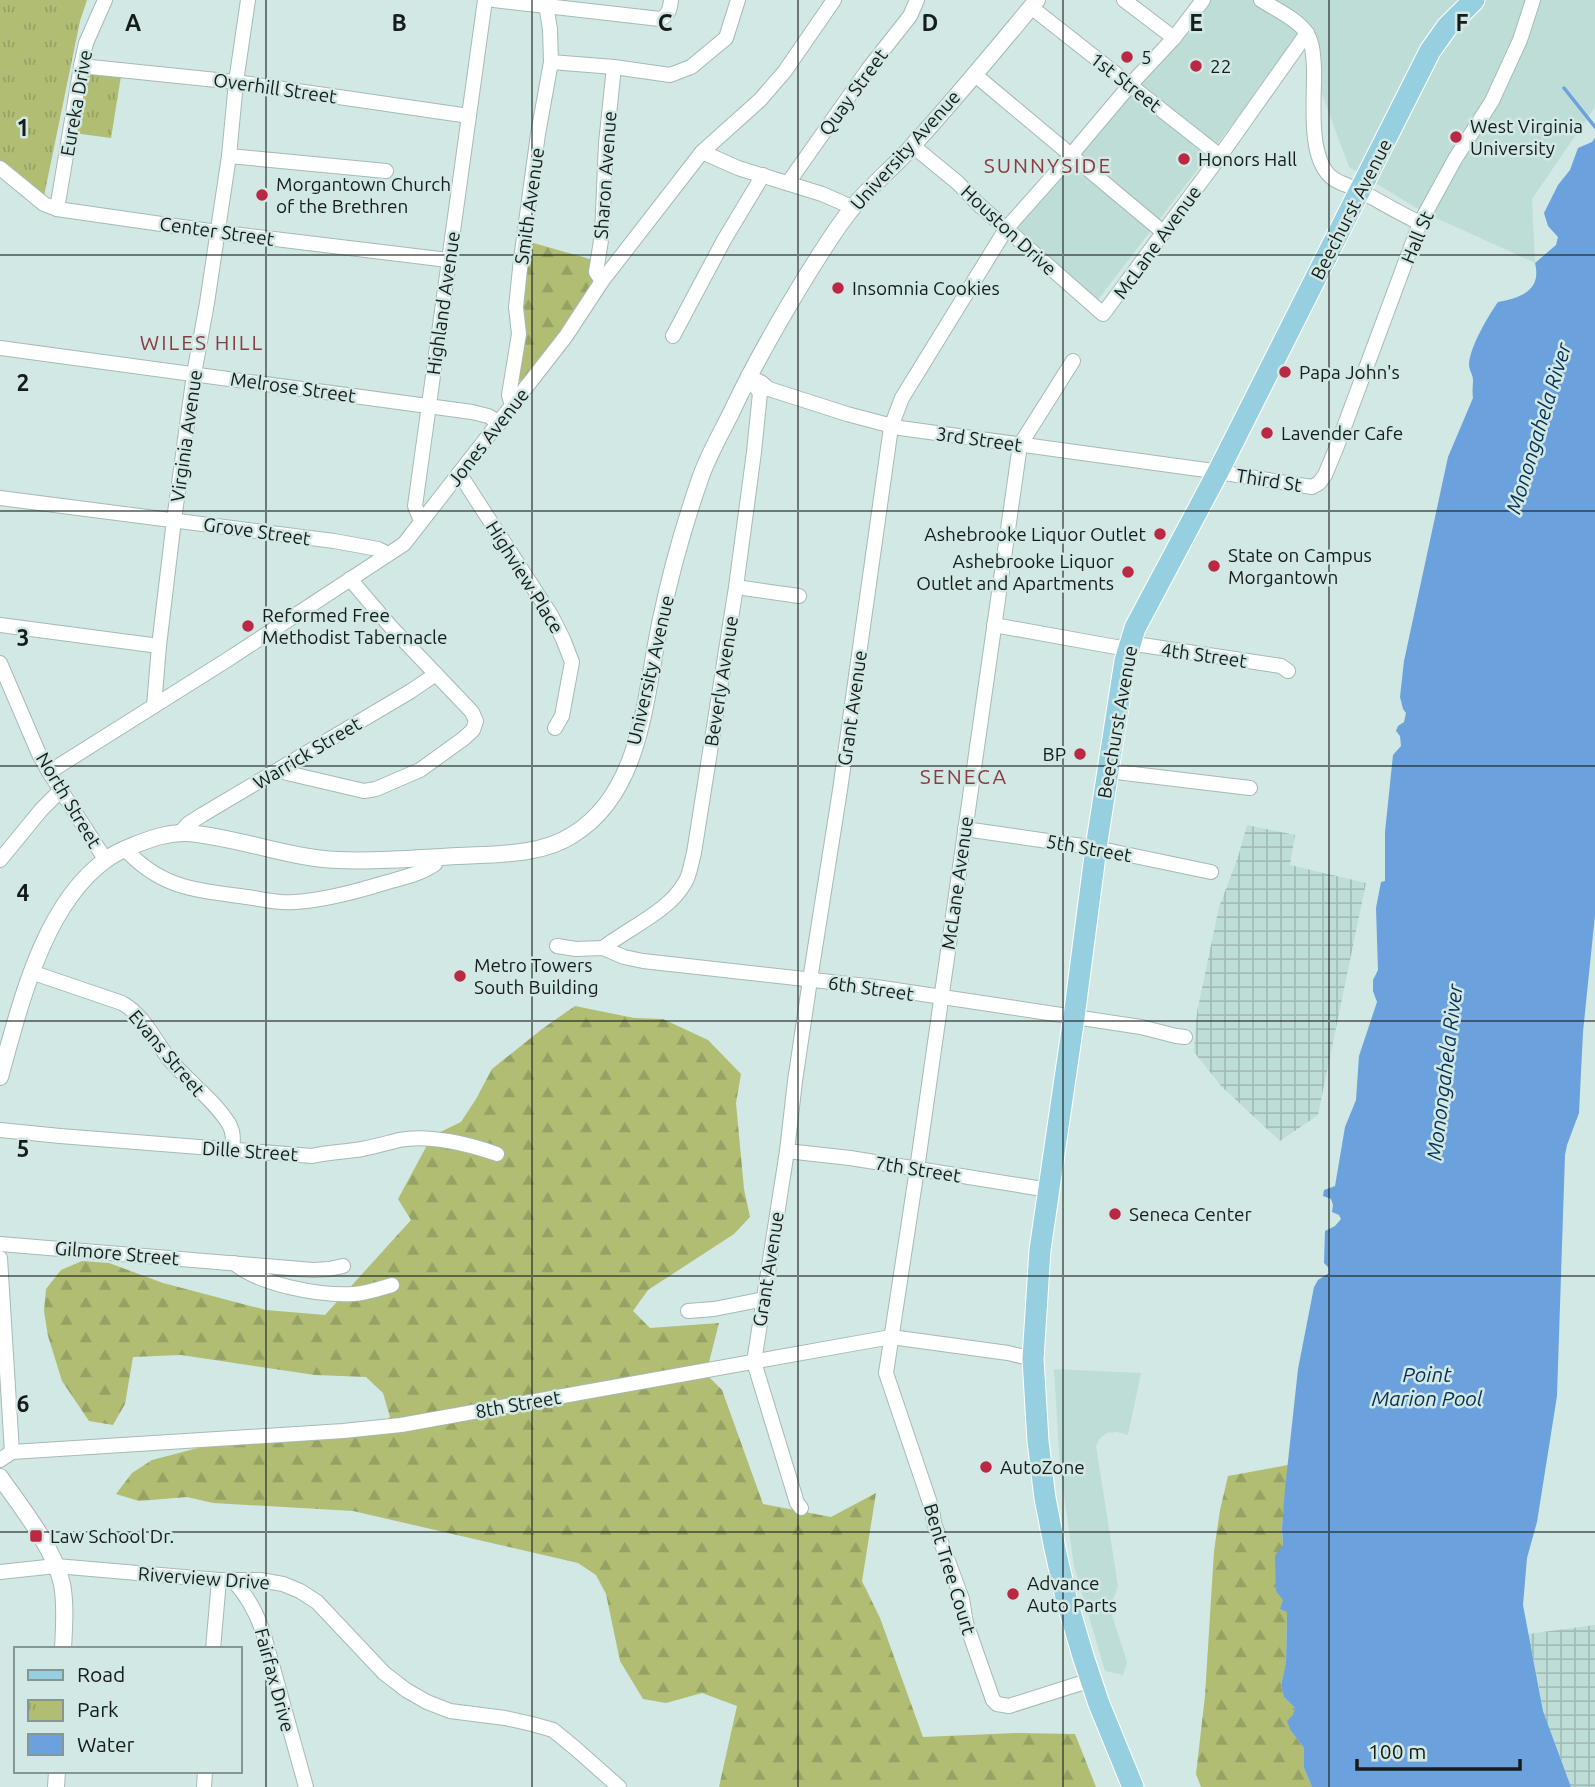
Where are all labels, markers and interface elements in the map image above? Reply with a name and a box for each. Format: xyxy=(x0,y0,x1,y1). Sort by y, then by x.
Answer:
text: A xyxy=(125,10,141,35)
text: B xyxy=(391,10,407,35)
text: C xyxy=(658,10,673,35)
text: D xyxy=(922,10,938,35)
text: E xyxy=(1189,10,1203,35)
text: F xyxy=(1456,10,1469,35)
street label: Quay Street xyxy=(814,44,892,140)
place label: 5 xyxy=(1141,46,1152,68)
street label: Eureka Drive xyxy=(56,48,96,158)
street label: 1st Street xyxy=(1086,48,1166,117)
marker: 5 xyxy=(1119,49,1135,65)
place label: 22 xyxy=(1210,55,1231,77)
marker: 22 xyxy=(1188,58,1204,74)
street label: Overhill Street xyxy=(212,68,339,108)
street label: University Avenue xyxy=(846,86,964,214)
street label: Sharon Avenue xyxy=(590,110,620,240)
text: 1 xyxy=(17,115,29,140)
place label: West Virginia University xyxy=(1470,115,1583,159)
marker: West Virginia University xyxy=(1448,129,1464,145)
street label: Beechurst Avenue xyxy=(1306,135,1396,283)
street label: Smith Avenue xyxy=(510,146,548,266)
place label: Honors Hall xyxy=(1198,148,1297,170)
marker: Honors Hall xyxy=(1176,151,1192,167)
district label: SUNNYSIDE xyxy=(984,153,1112,177)
place label: Morgantown Church of the Brethren xyxy=(276,173,451,217)
street label: Houston Drive xyxy=(957,180,1061,280)
street label: McLane Avenue xyxy=(1109,181,1205,303)
marker: Morgantown Church of the Brethren xyxy=(254,187,270,203)
street label: Hall St xyxy=(1396,207,1438,266)
street label: Center Street xyxy=(158,212,276,250)
street label: Highland Avenue xyxy=(422,230,464,376)
place label: Insomnia Cookies xyxy=(852,277,1000,299)
marker: Insomnia Cookies xyxy=(830,280,846,296)
district label: WILES HILL xyxy=(140,330,264,354)
water label: Monongahela River xyxy=(1501,339,1576,516)
place label: Papa John's xyxy=(1299,361,1400,383)
marker: Papa John's xyxy=(1277,364,1293,380)
street label: Melrose Street xyxy=(229,367,358,407)
street label: Virginia Avenue xyxy=(166,368,206,504)
text: 2 xyxy=(17,370,29,395)
street label: Jones Avenue xyxy=(443,384,533,490)
street label: 3rd Street xyxy=(935,422,1024,456)
place label: Lavender Cafe xyxy=(1281,422,1403,444)
marker: Lavender Cafe xyxy=(1259,425,1275,441)
street label: Third St xyxy=(1235,464,1304,496)
street label: Grove Street xyxy=(202,513,313,549)
street label: Highview Place xyxy=(482,517,568,637)
place label: Ashebrooke Liquor Outlet xyxy=(924,523,1147,545)
marker: Ashebrooke Liquor Outlet xyxy=(1152,526,1168,542)
place label: State on Campus Morgantown xyxy=(1228,544,1372,588)
place label: Ashebrooke Liquor Outlet and Apartments xyxy=(916,550,1114,594)
marker: State on Campus Morgantown xyxy=(1206,558,1222,574)
marker: Ashebrooke Liquor Outlet and Apartments xyxy=(1120,564,1136,580)
street label: University Avenue xyxy=(622,593,678,747)
place label: Reformed Free Methodist Tabernacle xyxy=(262,604,448,648)
street label: Beverly Avenue xyxy=(700,614,742,748)
marker: Reformed Free Methodist Tabernacle xyxy=(240,618,256,634)
text: 3 xyxy=(17,625,29,650)
street label: 4th Street xyxy=(1160,638,1249,672)
street label: Beechurst Avenue xyxy=(1093,644,1141,800)
street label: Grant Avenue xyxy=(833,649,871,767)
street label: Warrick Street xyxy=(249,712,365,794)
place label: BP xyxy=(1043,743,1066,765)
marker: BP xyxy=(1072,746,1088,762)
street label: North Street xyxy=(32,748,106,852)
district label: SENECA xyxy=(920,764,1008,788)
street label: McLane Avenue xyxy=(937,815,977,951)
street label: 5th Street xyxy=(1045,830,1134,866)
text: 4 xyxy=(17,880,30,905)
place label: Metro Towers South Building xyxy=(474,954,599,998)
marker: Metro Towers South Building xyxy=(452,968,468,984)
street label: 6th Street xyxy=(827,971,916,1005)
water label: Monongahela River xyxy=(1421,982,1467,1162)
street label: Evans Street xyxy=(125,1005,210,1101)
text: 5 xyxy=(17,1136,29,1161)
street label: Dille Street xyxy=(201,1137,299,1165)
street label: 7th Street xyxy=(874,1151,963,1187)
place label: Seneca Center xyxy=(1129,1203,1252,1225)
marker: Seneca Center xyxy=(1107,1206,1123,1222)
street label: Grant Avenue xyxy=(748,1210,788,1328)
street label: Gilmore Street xyxy=(54,1237,181,1269)
water label: Point Marion Pool xyxy=(1371,1362,1483,1410)
street label: 8th Street xyxy=(474,1386,563,1422)
text: 6 xyxy=(17,1391,30,1416)
place label: AutoZone xyxy=(1000,1456,1085,1478)
marker: AutoZone xyxy=(978,1459,994,1475)
street label: Bent Tree Court xyxy=(920,1501,981,1638)
place label: Law School Dr. xyxy=(50,1525,174,1547)
marker: Law School Dr. xyxy=(28,1528,44,1544)
street label: Riverview Drive xyxy=(137,1562,271,1594)
place label: Advance Auto Parts xyxy=(1027,1572,1117,1616)
marker: Advance Auto Parts xyxy=(1005,1586,1021,1602)
street label: Fairfax Drive xyxy=(251,1626,299,1734)
legend xyxy=(14,1647,242,1773)
text: Road xyxy=(77,1662,125,1686)
text: Park xyxy=(77,1697,119,1721)
scale bar xyxy=(1357,1728,1520,1772)
text: Water xyxy=(77,1732,135,1756)
text: 100 m xyxy=(1368,1739,1426,1763)

